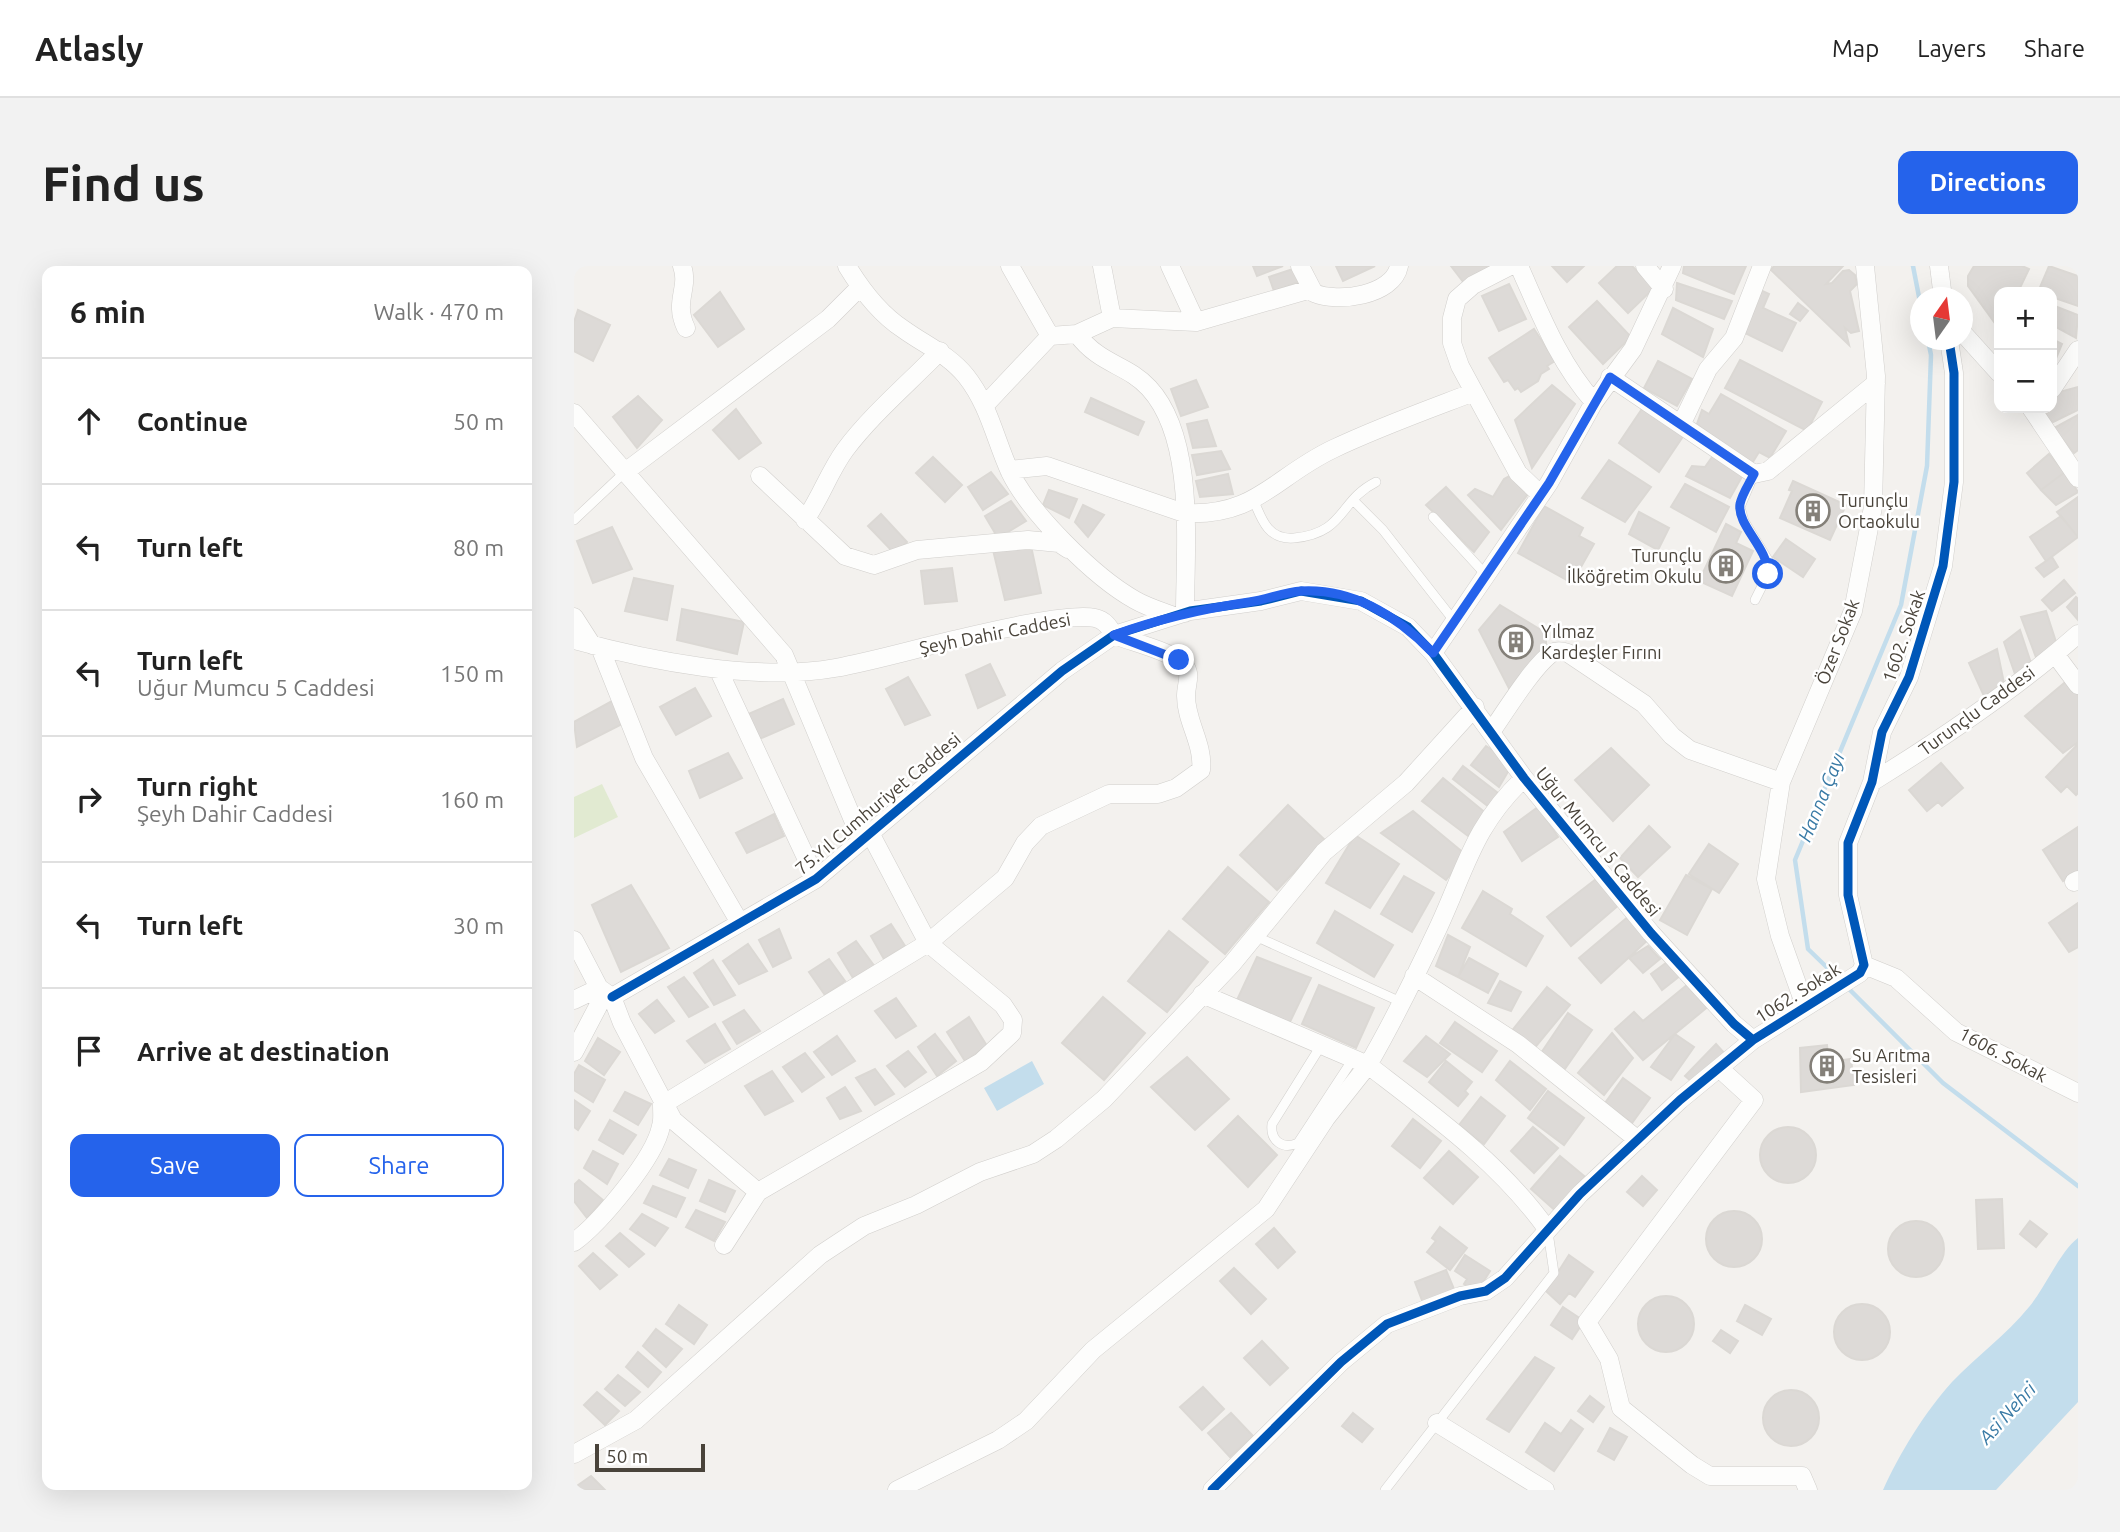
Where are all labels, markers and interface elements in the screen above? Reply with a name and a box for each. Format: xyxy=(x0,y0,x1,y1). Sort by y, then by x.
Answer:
text: Atlasly xyxy=(35,30,144,67)
text: Map xyxy=(1832,35,1879,62)
text: Layers xyxy=(1917,35,1986,62)
text: Share xyxy=(2024,35,2085,62)
button: Directions xyxy=(1898,151,2078,214)
text: Find us xyxy=(42,155,205,210)
north arrow xyxy=(1910,287,1973,350)
map controls xyxy=(1994,287,2057,413)
button: + xyxy=(1994,287,2057,350)
text: 6 min xyxy=(70,295,146,329)
text: Walk · 470 m xyxy=(373,299,504,324)
button: − xyxy=(1994,350,2057,413)
icon: ahead xyxy=(70,402,108,440)
text: Continue xyxy=(137,407,248,436)
text: 50 m xyxy=(453,409,504,434)
place label: Turunçlu Ortaokulu xyxy=(1838,490,1920,531)
building icon: Turunçlu Ortaokulu xyxy=(1794,492,1832,530)
icon: left xyxy=(70,528,108,566)
text: Turn left xyxy=(137,533,243,562)
text: 80 m xyxy=(453,535,504,560)
place label: Turunçlu İlköğretim Okulu xyxy=(1567,545,1702,586)
building icon: Turunçlu İlköğretim Okulu xyxy=(1707,547,1745,585)
route start xyxy=(1752,558,1783,589)
street label: 1602. Sokak xyxy=(1878,587,1928,685)
street label: Özer Sokak xyxy=(1812,596,1863,687)
street label: Şeyh Dahir Caddesi xyxy=(918,609,1072,657)
place label: Yılmaz Kardeşler Fırını xyxy=(1541,621,1662,662)
building icon: Yılmaz Kardeşler Fırını xyxy=(1497,623,1535,661)
route end xyxy=(1163,644,1194,675)
text: Turn left xyxy=(137,646,243,675)
icon: left xyxy=(70,654,108,692)
text: 150 m xyxy=(440,661,504,686)
street label: Turunçlu Caddesi xyxy=(1915,662,2038,759)
text: Uğur Mumcu 5 Caddesi xyxy=(137,675,374,700)
street label: 75.Yıl Cumhuriyet Caddesi xyxy=(791,728,964,878)
water label: Hanna Çayı xyxy=(1793,749,1849,845)
street label: Uğur Mumcu 5 Caddesi xyxy=(1533,763,1665,920)
text: Turn right xyxy=(137,772,258,801)
icon: right xyxy=(70,780,108,818)
text: 160 m xyxy=(440,787,504,812)
text: Şeyh Dahir Caddesi xyxy=(137,801,333,826)
icon: left xyxy=(70,906,108,944)
text: Turn left xyxy=(137,911,243,940)
text: 30 m xyxy=(453,913,504,938)
street label: 1062. Sokak xyxy=(1751,958,1844,1026)
street label: 1606. Sokak xyxy=(1956,1023,2051,1086)
icon: arrive xyxy=(70,1032,108,1070)
text: Arrive at destination xyxy=(137,1037,390,1066)
place label: Su Arıtma Tesisleri xyxy=(1852,1045,1931,1086)
building icon: Su Arıtma Tesisleri xyxy=(1808,1047,1846,1085)
button: Save xyxy=(70,1134,280,1197)
button: Share xyxy=(294,1134,504,1197)
water label: Asi Nehri xyxy=(1973,1377,2041,1449)
scale bar xyxy=(595,1441,705,1473)
text: 50 m xyxy=(606,1445,648,1467)

